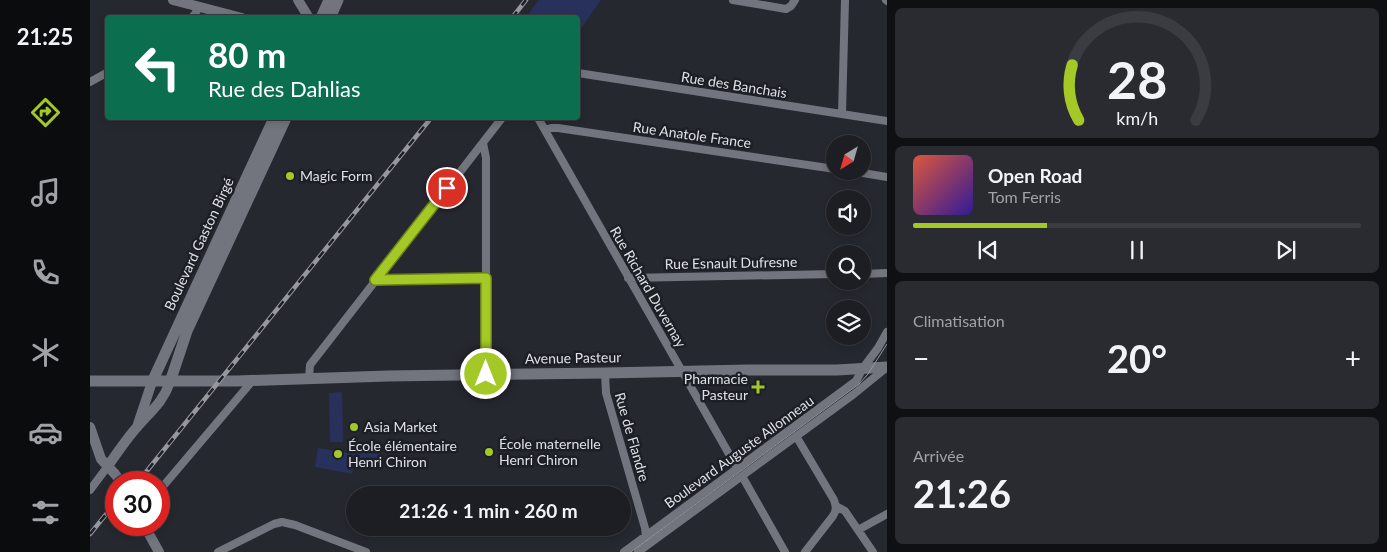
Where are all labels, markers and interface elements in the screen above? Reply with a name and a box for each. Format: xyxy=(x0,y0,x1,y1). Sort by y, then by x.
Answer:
text: 21:25 xyxy=(17,23,73,50)
text: 80 m xyxy=(208,33,286,75)
icon: left xyxy=(125,35,190,100)
text: 28 xyxy=(1107,48,1167,110)
street label: Rue des Banchais xyxy=(680,68,788,101)
text: Rue des Dahlias xyxy=(208,75,361,102)
icon: directions xyxy=(28,95,63,130)
text: km/h xyxy=(1116,107,1158,129)
street label: Rue Anatole France xyxy=(632,118,752,151)
north arrow xyxy=(826,135,871,180)
map controls xyxy=(826,135,871,345)
text: Open Road xyxy=(988,164,1082,187)
place label: Magic Form xyxy=(300,167,373,184)
pin xyxy=(426,167,468,209)
marker: Magic Form xyxy=(284,170,296,182)
icon: arrive xyxy=(433,174,461,202)
icon: music xyxy=(28,175,63,210)
street label: Boulevard Gaston Birgé xyxy=(160,175,237,313)
text: Tom Ferris xyxy=(988,187,1061,206)
button: sound xyxy=(826,190,871,235)
street label: Rue Richard Duvernay xyxy=(607,223,690,351)
icon: previous xyxy=(974,236,1002,264)
icon: pause xyxy=(1123,236,1151,264)
icon: next xyxy=(1272,236,1300,264)
button: search xyxy=(826,245,871,290)
street label: Rue Esnault Dufresne xyxy=(665,253,797,272)
icon: phone xyxy=(28,255,63,290)
button: layers xyxy=(826,300,871,345)
text: Climatisation xyxy=(913,311,1005,330)
icon: climate xyxy=(28,335,63,370)
text: 20° xyxy=(1107,335,1167,381)
text: − xyxy=(913,341,929,375)
text: + xyxy=(1345,341,1361,375)
position arrow xyxy=(459,347,511,399)
street label: Avenue Pasteur xyxy=(525,348,621,367)
place label: Pharmacie Pasteur xyxy=(684,370,748,403)
marker: Pharmacie Pasteur xyxy=(752,381,764,393)
street label: Rue de Flandre xyxy=(612,390,653,483)
street label: Boulevard Auguste Allonneau xyxy=(661,392,817,512)
icon: car xyxy=(28,415,63,450)
place label: Asia Market xyxy=(364,418,437,435)
marker: Asia Market xyxy=(348,421,360,433)
place label: École maternelle Henri Chiron xyxy=(499,435,601,468)
place label: École élémentaire Henri Chiron xyxy=(348,437,457,470)
marker: École maternelle Henri Chiron xyxy=(483,446,495,458)
text: Arrivée xyxy=(913,446,964,465)
marker: École élémentaire Henri Chiron xyxy=(332,448,344,460)
text: 21:26 xyxy=(913,470,1011,516)
speed limit sign: 30 xyxy=(105,471,170,536)
icon: filters xyxy=(28,495,63,530)
text: 21:26 · 1 min · 260 m xyxy=(399,499,578,522)

